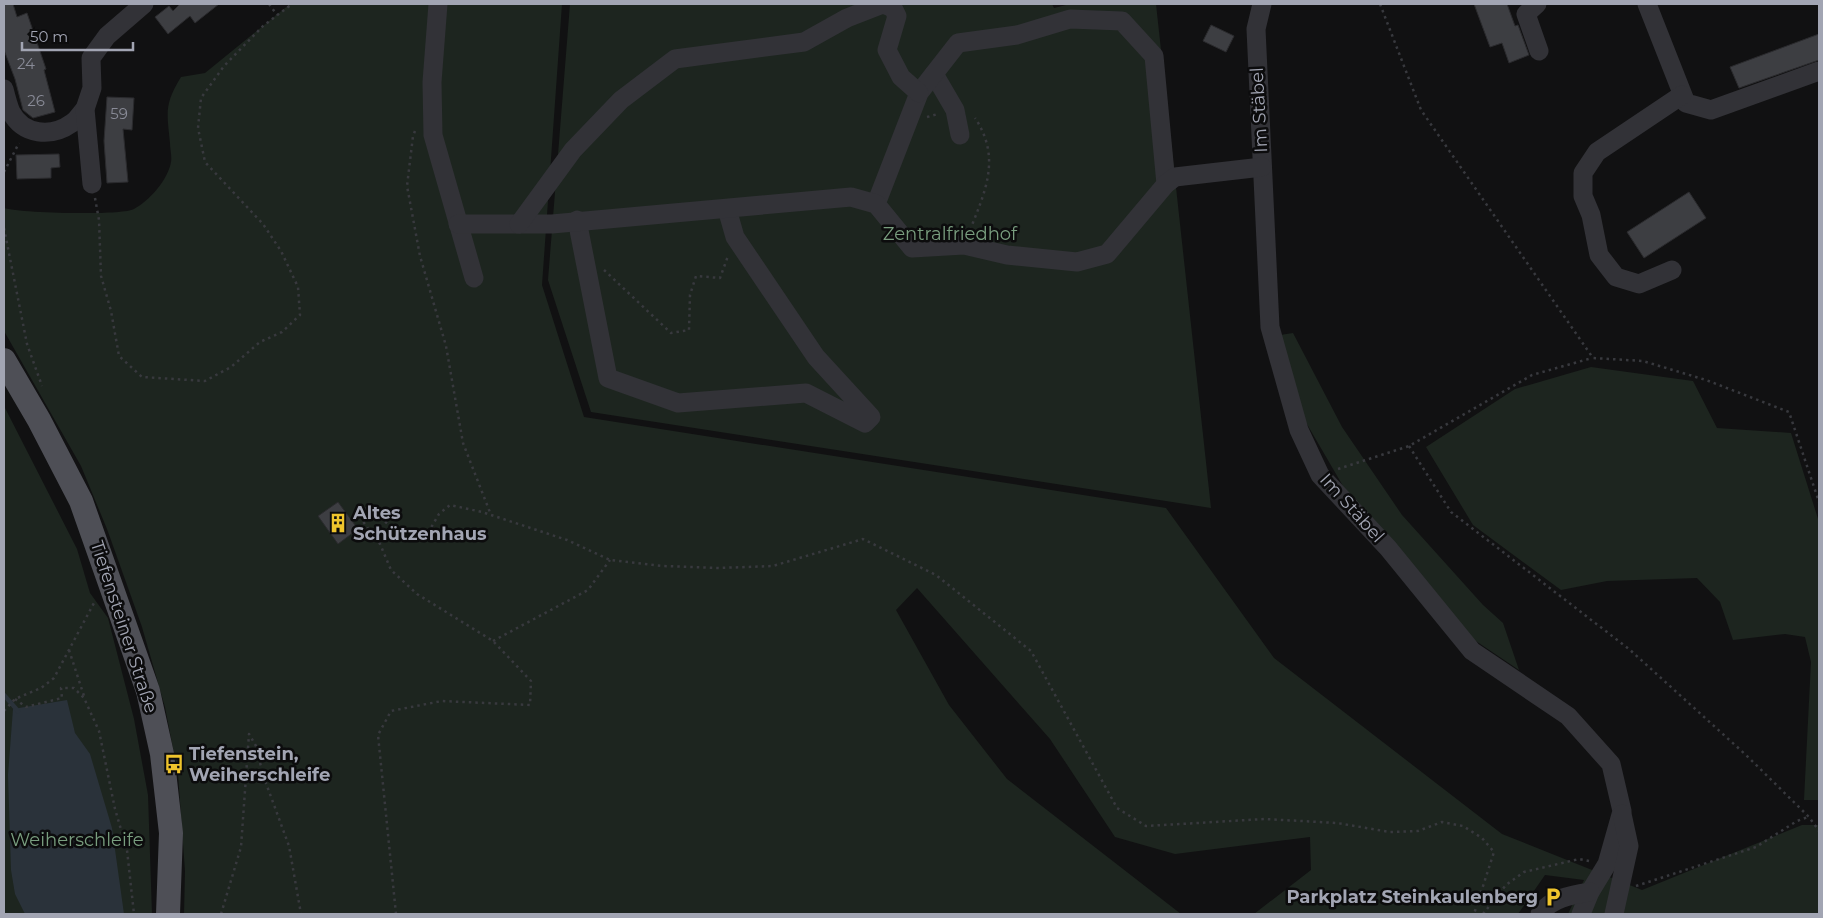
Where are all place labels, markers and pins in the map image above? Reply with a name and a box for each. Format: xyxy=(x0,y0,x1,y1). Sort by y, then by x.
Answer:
place label: Altes Schützenhaus xyxy=(352,502,487,545)
building icon: Altes Schützenhaus xyxy=(327,512,349,534)
place label: Tiefenstein, Weiherschleife xyxy=(189,743,330,786)
bus stop icon: Tiefenstein, Weiherschleife xyxy=(163,753,185,775)
place label: Parkplatz Steinkaulenberg xyxy=(1286,886,1538,908)
parking icon: Parkplatz Steinkaulenberg xyxy=(1542,886,1564,908)

